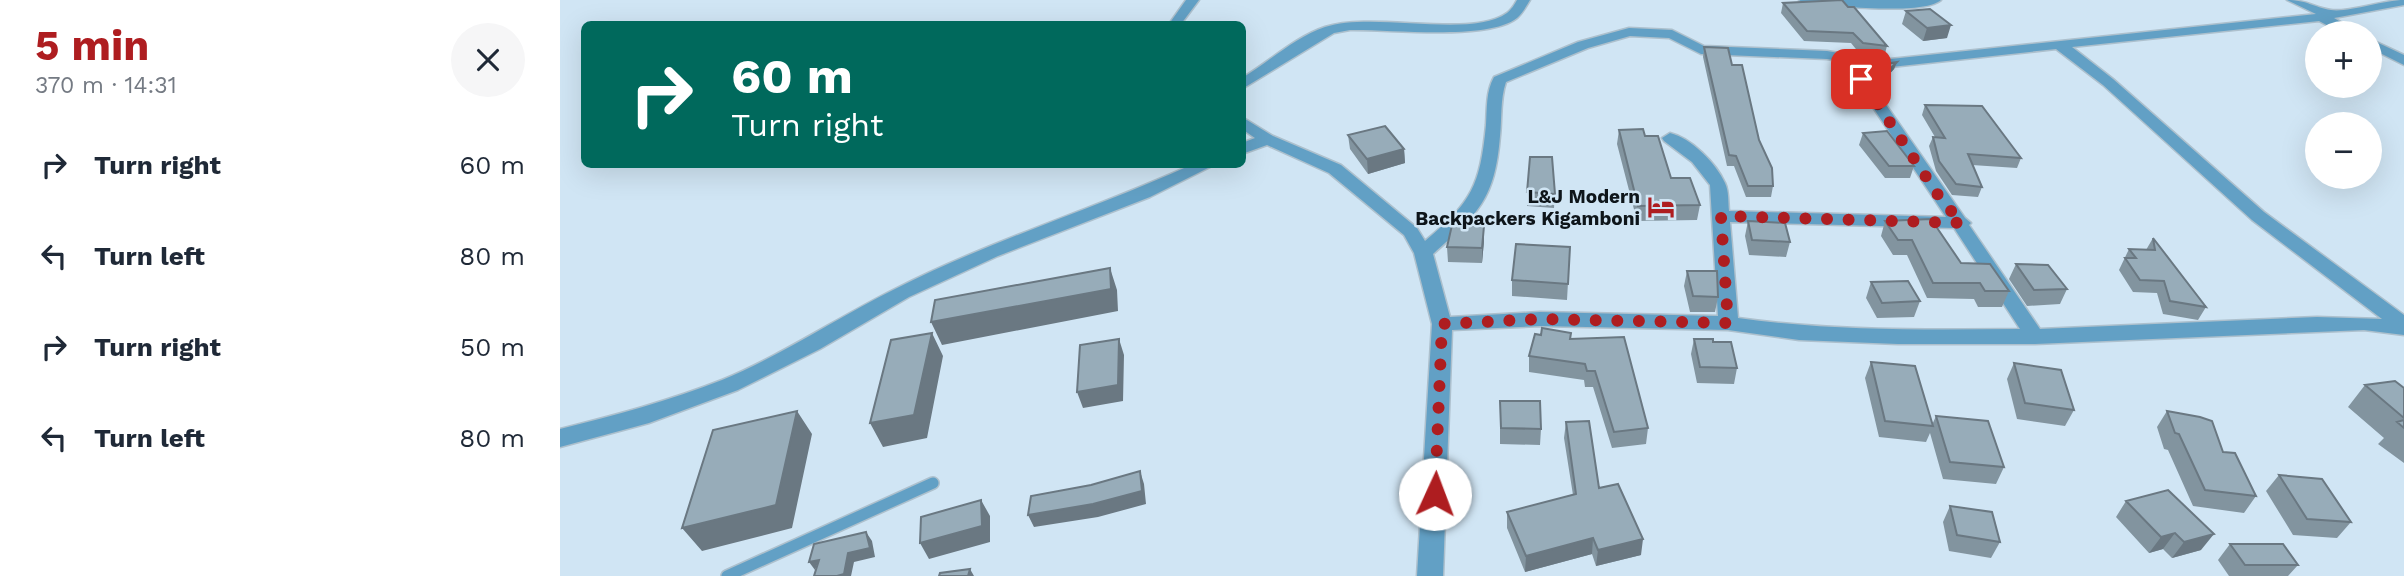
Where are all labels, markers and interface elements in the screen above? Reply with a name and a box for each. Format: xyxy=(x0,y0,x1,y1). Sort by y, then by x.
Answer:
text: 5 min xyxy=(35,21,149,70)
map controls xyxy=(2305,21,2382,189)
button: + xyxy=(2305,21,2382,98)
button: close xyxy=(451,23,525,97)
text: 60 m xyxy=(731,47,853,105)
icon: right xyxy=(616,49,707,140)
pin xyxy=(1831,49,1891,109)
icon: arrive xyxy=(1842,60,1880,98)
text: 370 m · 14:31 xyxy=(35,72,177,99)
text: Turn right xyxy=(731,106,883,144)
button: − xyxy=(2305,112,2382,189)
icon: right xyxy=(35,146,73,184)
text: Turn right xyxy=(94,150,221,180)
text: 60 m xyxy=(459,150,525,180)
place label: L&J Modern Backpackers Kigamboni xyxy=(1415,185,1640,230)
hotel icon: L&J Modern Backpackers Kigamboni xyxy=(1646,192,1676,222)
icon: left xyxy=(35,237,73,275)
text: Turn left xyxy=(94,241,205,271)
text: 80 m xyxy=(459,241,525,271)
icon: right xyxy=(35,328,73,366)
text: Turn right xyxy=(94,332,221,362)
text: 50 m xyxy=(460,332,525,362)
icon: left xyxy=(35,419,73,457)
text: Turn left xyxy=(94,423,205,453)
text: 80 m xyxy=(459,423,525,453)
position arrow xyxy=(1398,457,1472,531)

